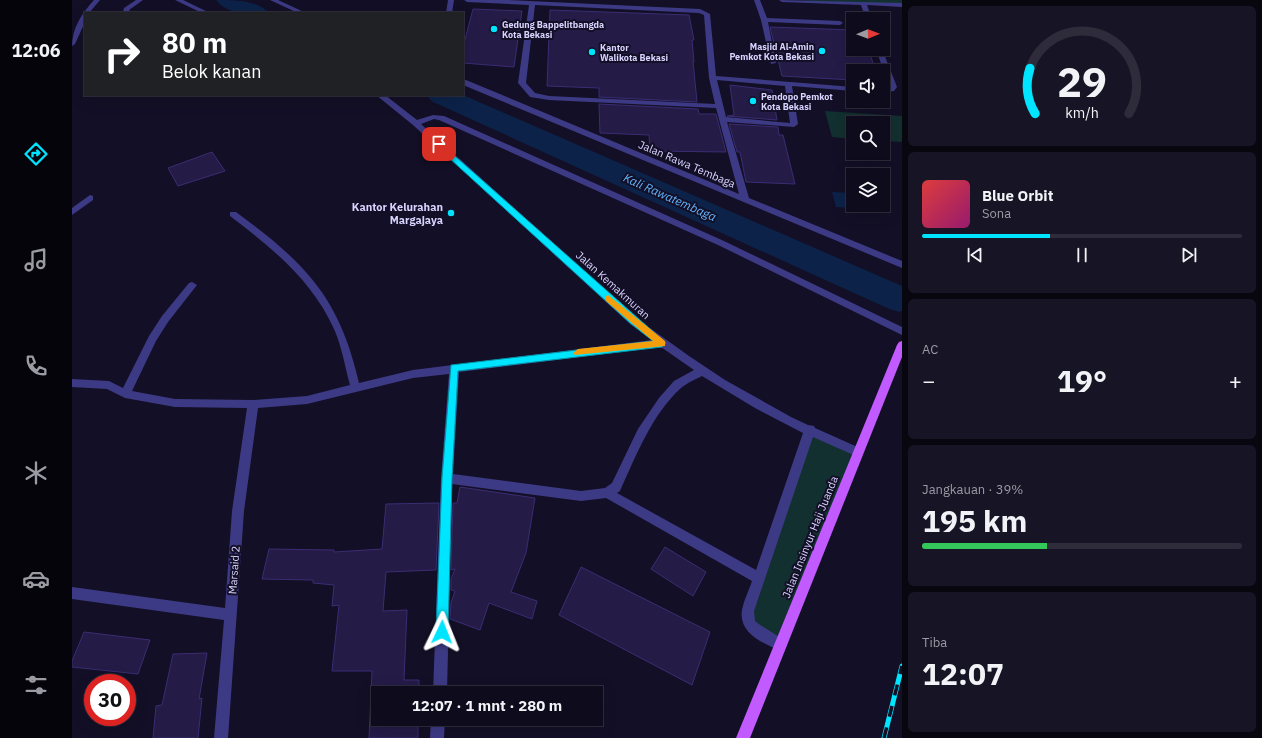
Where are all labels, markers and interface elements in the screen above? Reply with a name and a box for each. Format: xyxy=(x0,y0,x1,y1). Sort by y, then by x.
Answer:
north arrow xyxy=(846,12,890,56)
map controls xyxy=(846,12,890,212)
place label: Gedung Bappelitbangda Kota Bekasi xyxy=(502,19,604,40)
text: 80 m xyxy=(162,24,227,61)
marker: Gedung Bappelitbangda Kota Bekasi xyxy=(489,24,499,34)
icon: right xyxy=(96,28,148,80)
text: 12:06 xyxy=(11,39,61,62)
place label: Masjid Al-Amin Pemkot Kota Bekasi xyxy=(729,41,814,62)
place label: Kantor Walikota Bekasi xyxy=(600,42,668,63)
marker: Masjid Al-Amin Pemkot Kota Bekasi xyxy=(817,46,827,56)
marker: Kantor Walikota Bekasi xyxy=(587,47,597,57)
text: 29 xyxy=(1057,54,1107,108)
text: Belok kanan xyxy=(162,60,261,83)
button: sound xyxy=(846,64,890,108)
place label: Pendopo Pemkot Kota Bekasi xyxy=(761,91,833,112)
marker: Pendopo Pemkot Kota Bekasi xyxy=(748,96,758,106)
text: km/h xyxy=(1065,103,1099,122)
button: search xyxy=(846,116,890,160)
pin xyxy=(422,127,456,161)
icon: arrive xyxy=(428,133,450,155)
street label: Jalan Rawa Tembaga xyxy=(636,137,738,191)
icon: directions xyxy=(22,140,50,168)
button: layers xyxy=(846,168,890,212)
water label: Kali Rawatembaga xyxy=(621,170,719,224)
text: Blue Orbit xyxy=(982,186,1053,205)
place label: Kantor Kelurahan Margajaya xyxy=(352,200,443,227)
text: Sona xyxy=(982,205,1011,222)
marker: Kantor Kelurahan Margajaya xyxy=(446,208,456,218)
icon: previous xyxy=(964,244,986,266)
icon: pause xyxy=(1071,244,1093,266)
icon: next xyxy=(1178,244,1200,266)
icon: music xyxy=(22,246,50,274)
street label: Jalan Kemakmuran xyxy=(573,248,653,322)
text: AC xyxy=(922,341,938,358)
icon: phone xyxy=(22,352,50,380)
text: 19° xyxy=(1057,361,1107,400)
text: − xyxy=(922,366,935,395)
text: + xyxy=(1229,366,1242,395)
icon: climate xyxy=(22,459,50,487)
street label: Jalan Insinyur Haji Juanda xyxy=(779,474,841,600)
text: Jangkauan · 39% xyxy=(922,481,1023,498)
text: 195 km xyxy=(922,501,1027,540)
street label: Marsaid 2 xyxy=(225,545,243,595)
icon: car xyxy=(22,565,50,593)
position arrow xyxy=(421,611,463,653)
text: Tiba xyxy=(922,634,947,651)
text: 12:07 xyxy=(922,654,1004,693)
icon: filters xyxy=(22,671,50,699)
speed limit sign: 30 xyxy=(84,674,136,726)
text: 12:07 · 1 mnt · 280 m xyxy=(412,696,562,715)

